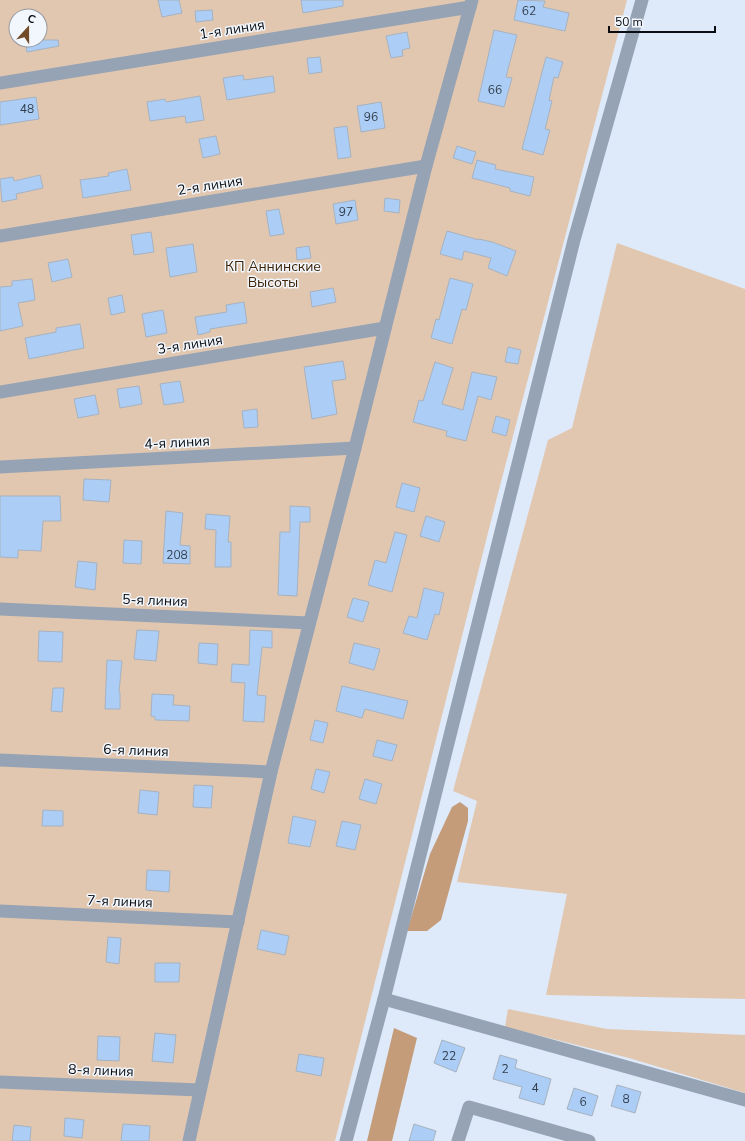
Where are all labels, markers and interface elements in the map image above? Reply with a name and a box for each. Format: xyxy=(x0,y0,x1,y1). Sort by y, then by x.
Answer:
house number: 62 xyxy=(522,3,536,19)
north arrow xyxy=(8,8,48,48)
scale bar xyxy=(609,8,715,34)
text: С xyxy=(25,11,38,28)
text: 50 m xyxy=(615,14,643,30)
street label: 1-я линия xyxy=(198,15,266,44)
house number: 66 xyxy=(488,82,502,98)
house number: 48 xyxy=(20,101,34,117)
house number: 96 xyxy=(364,109,378,125)
street label: 2-я линия xyxy=(176,171,244,200)
house number: 97 xyxy=(339,204,353,220)
park label: КП Аннинские Высоты xyxy=(225,257,321,292)
street label: 3-я линия xyxy=(156,330,224,359)
street label: 4-я линия xyxy=(144,431,210,454)
house number: 208 xyxy=(166,547,188,563)
street label: 5-я линия xyxy=(122,590,188,611)
street label: 6-я линия xyxy=(103,740,169,761)
street label: 7-я линия xyxy=(87,891,153,912)
house number: 22 xyxy=(442,1048,456,1064)
street label: 8-я линия xyxy=(68,1060,134,1081)
house number: 2 xyxy=(501,1061,509,1077)
house number: 4 xyxy=(531,1080,539,1096)
house number: 8 xyxy=(622,1091,630,1107)
house number: 6 xyxy=(579,1094,587,1110)

